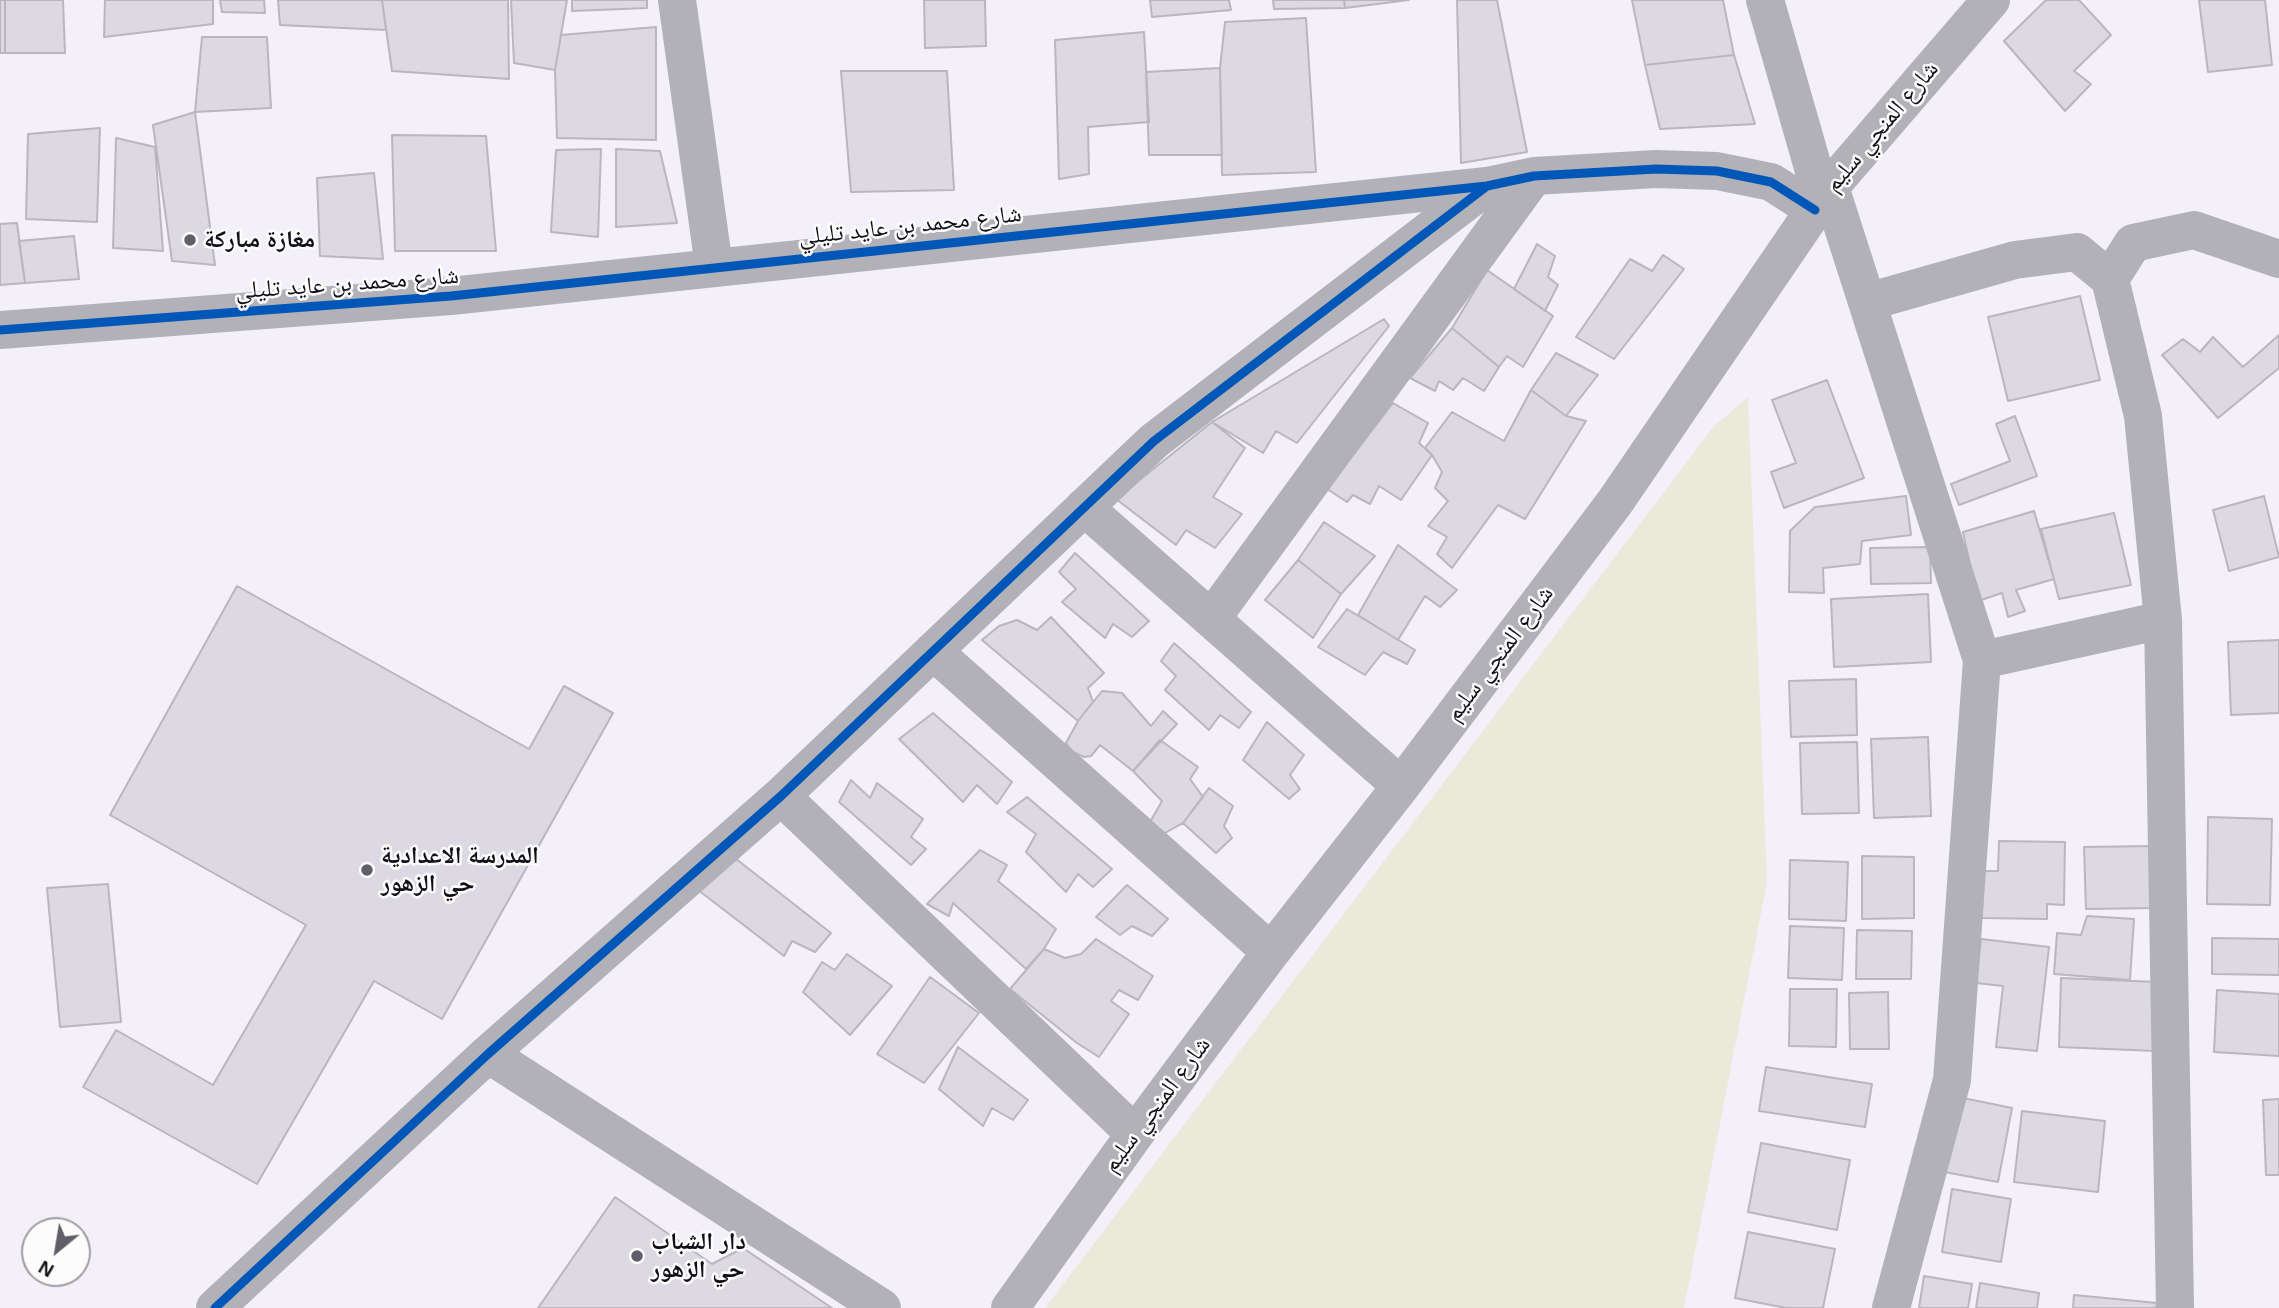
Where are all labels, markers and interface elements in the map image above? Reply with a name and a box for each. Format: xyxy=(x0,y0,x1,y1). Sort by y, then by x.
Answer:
street label: شارع المنجي سليم xyxy=(1819,56,1945,198)
street label: شارع محمد بن عايد تليلي xyxy=(797,200,1023,252)
place label: مغازة مباركة xyxy=(204,226,315,254)
marker: مغازة مباركة xyxy=(182,232,198,248)
street label: شارع محمد بن عايد تليلي xyxy=(234,262,460,306)
street label: شارع المنجي سليم xyxy=(1440,581,1560,727)
place label: المدرسة الاعدادية حي الزهور xyxy=(381,842,539,898)
marker: المدرسة الاعدادية حي الزهور xyxy=(359,862,375,878)
street label: شارع المنجي سليم xyxy=(1097,1032,1217,1178)
north arrow xyxy=(21,1217,91,1287)
place label: دار الشباب حي الزهور xyxy=(651,1228,746,1284)
marker: دار الشباب حي الزهور xyxy=(629,1248,645,1264)
text: N xyxy=(35,1256,57,1281)

